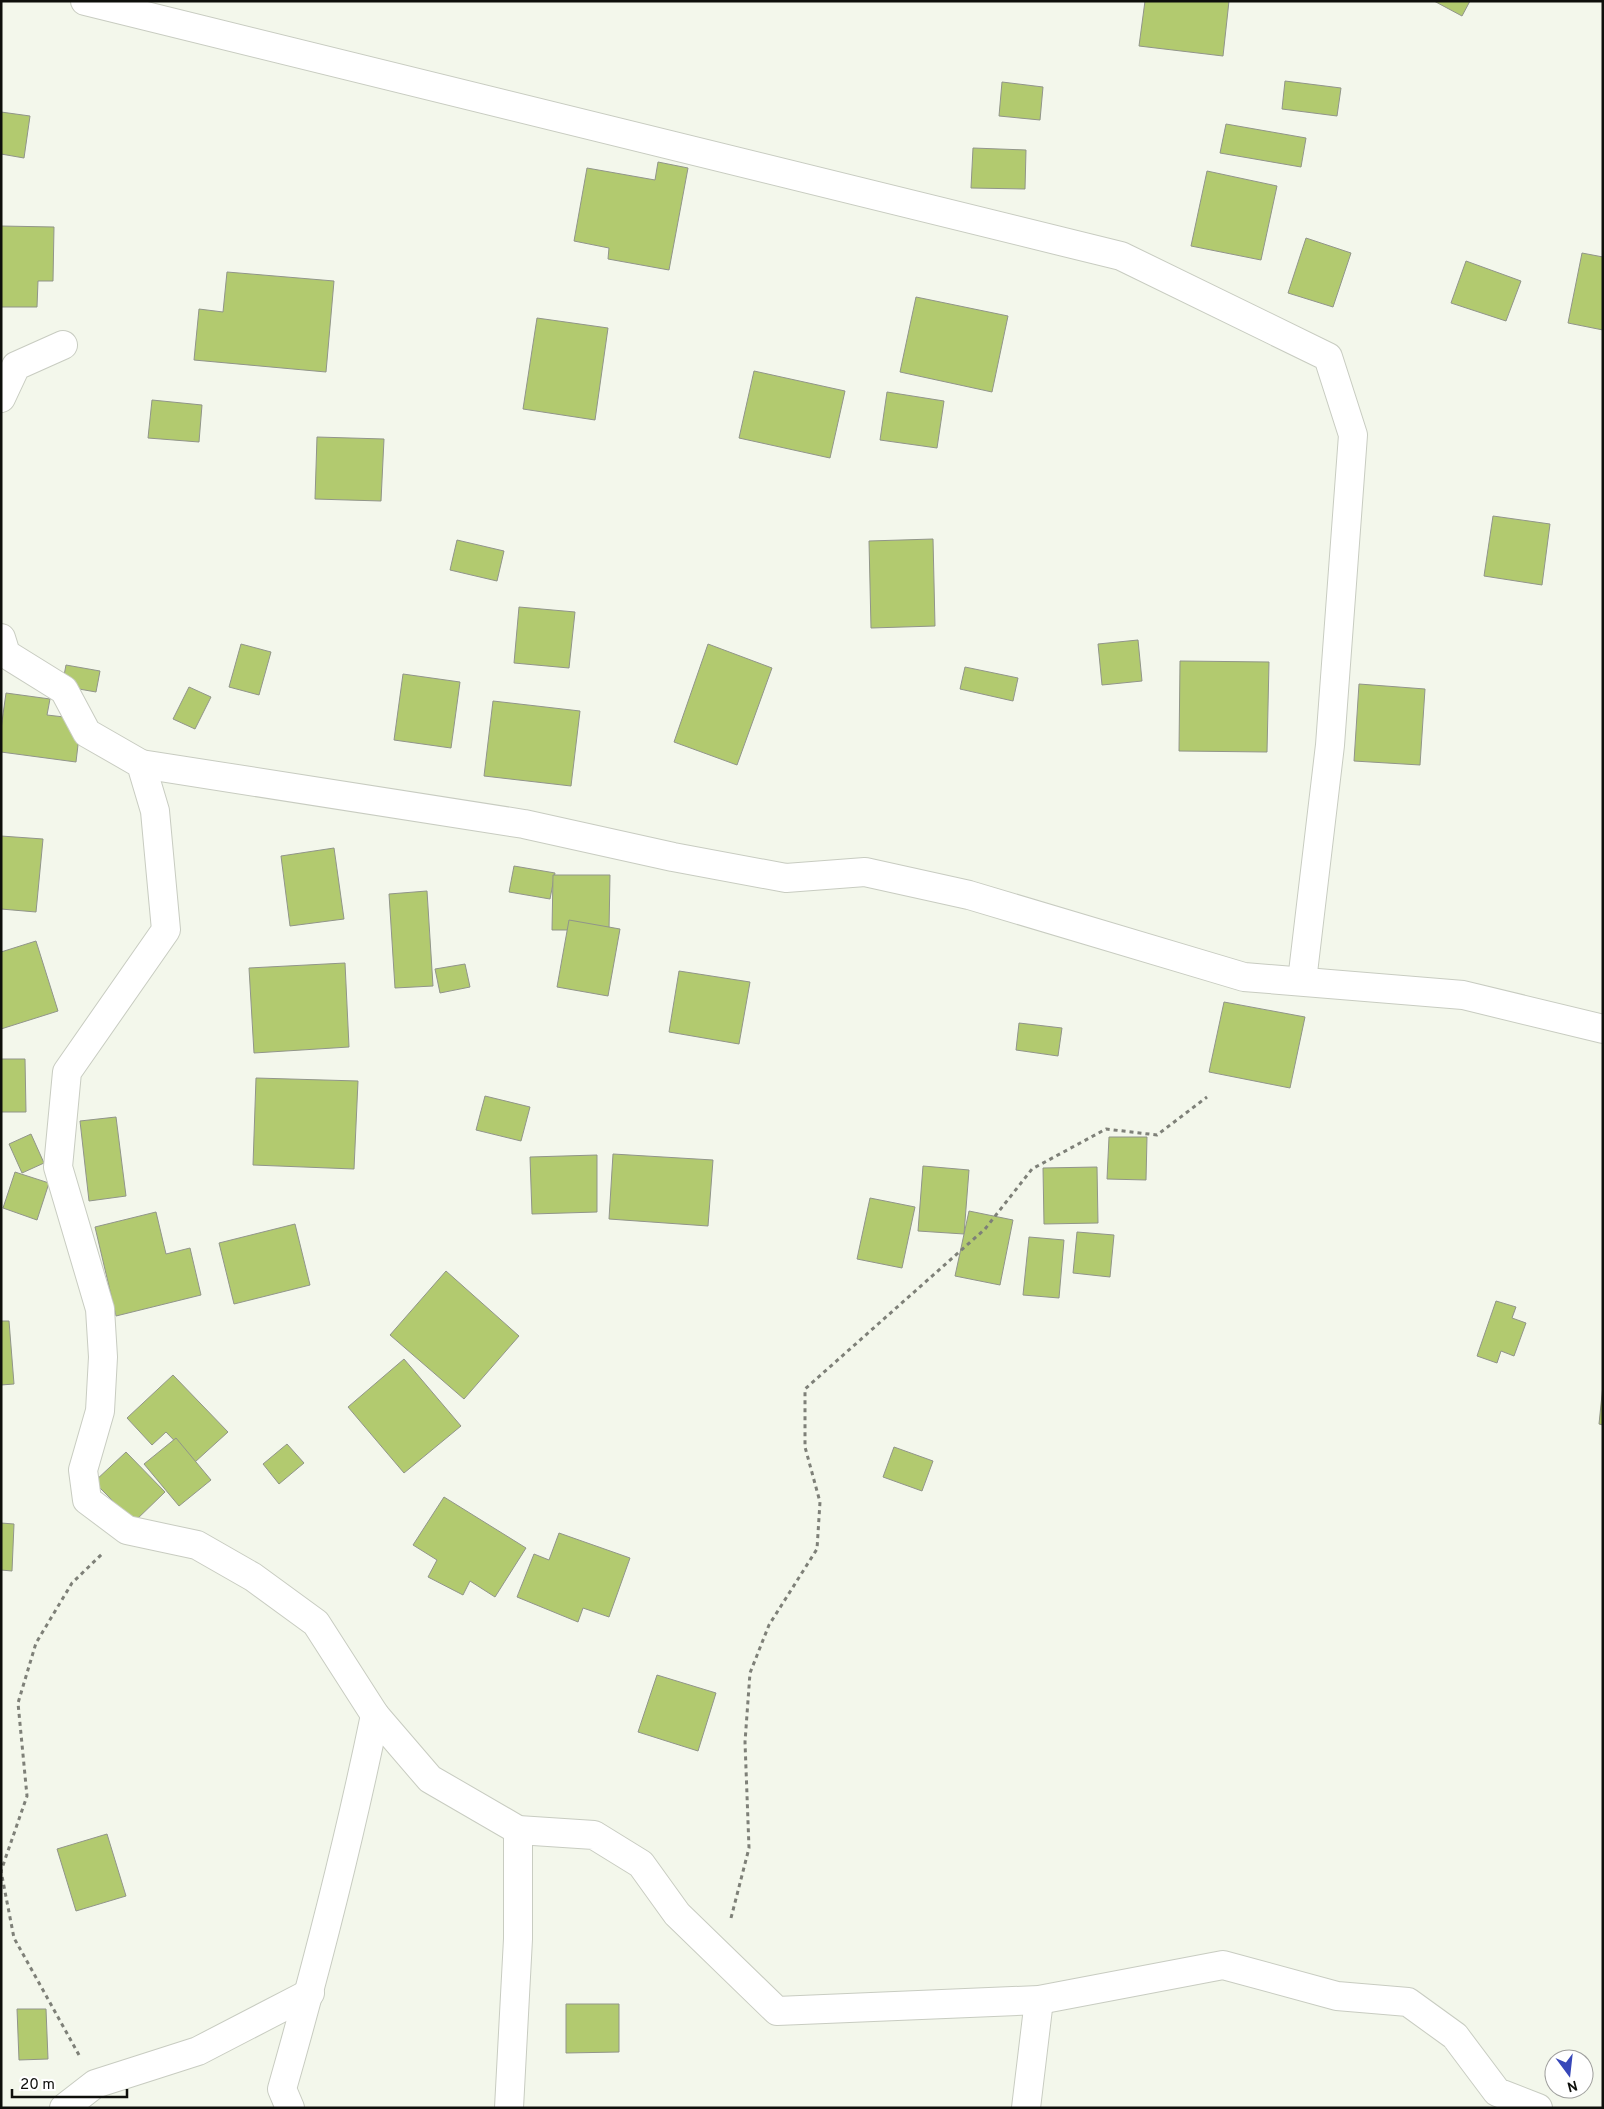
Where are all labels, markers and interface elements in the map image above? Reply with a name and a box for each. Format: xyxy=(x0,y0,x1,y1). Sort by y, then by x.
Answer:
north arrow xyxy=(1544,2049,1594,2099)
scale bar xyxy=(12,2066,128,2098)
text: 20 m xyxy=(20,2076,55,2095)
text: N xyxy=(1565,2076,1579,2095)

